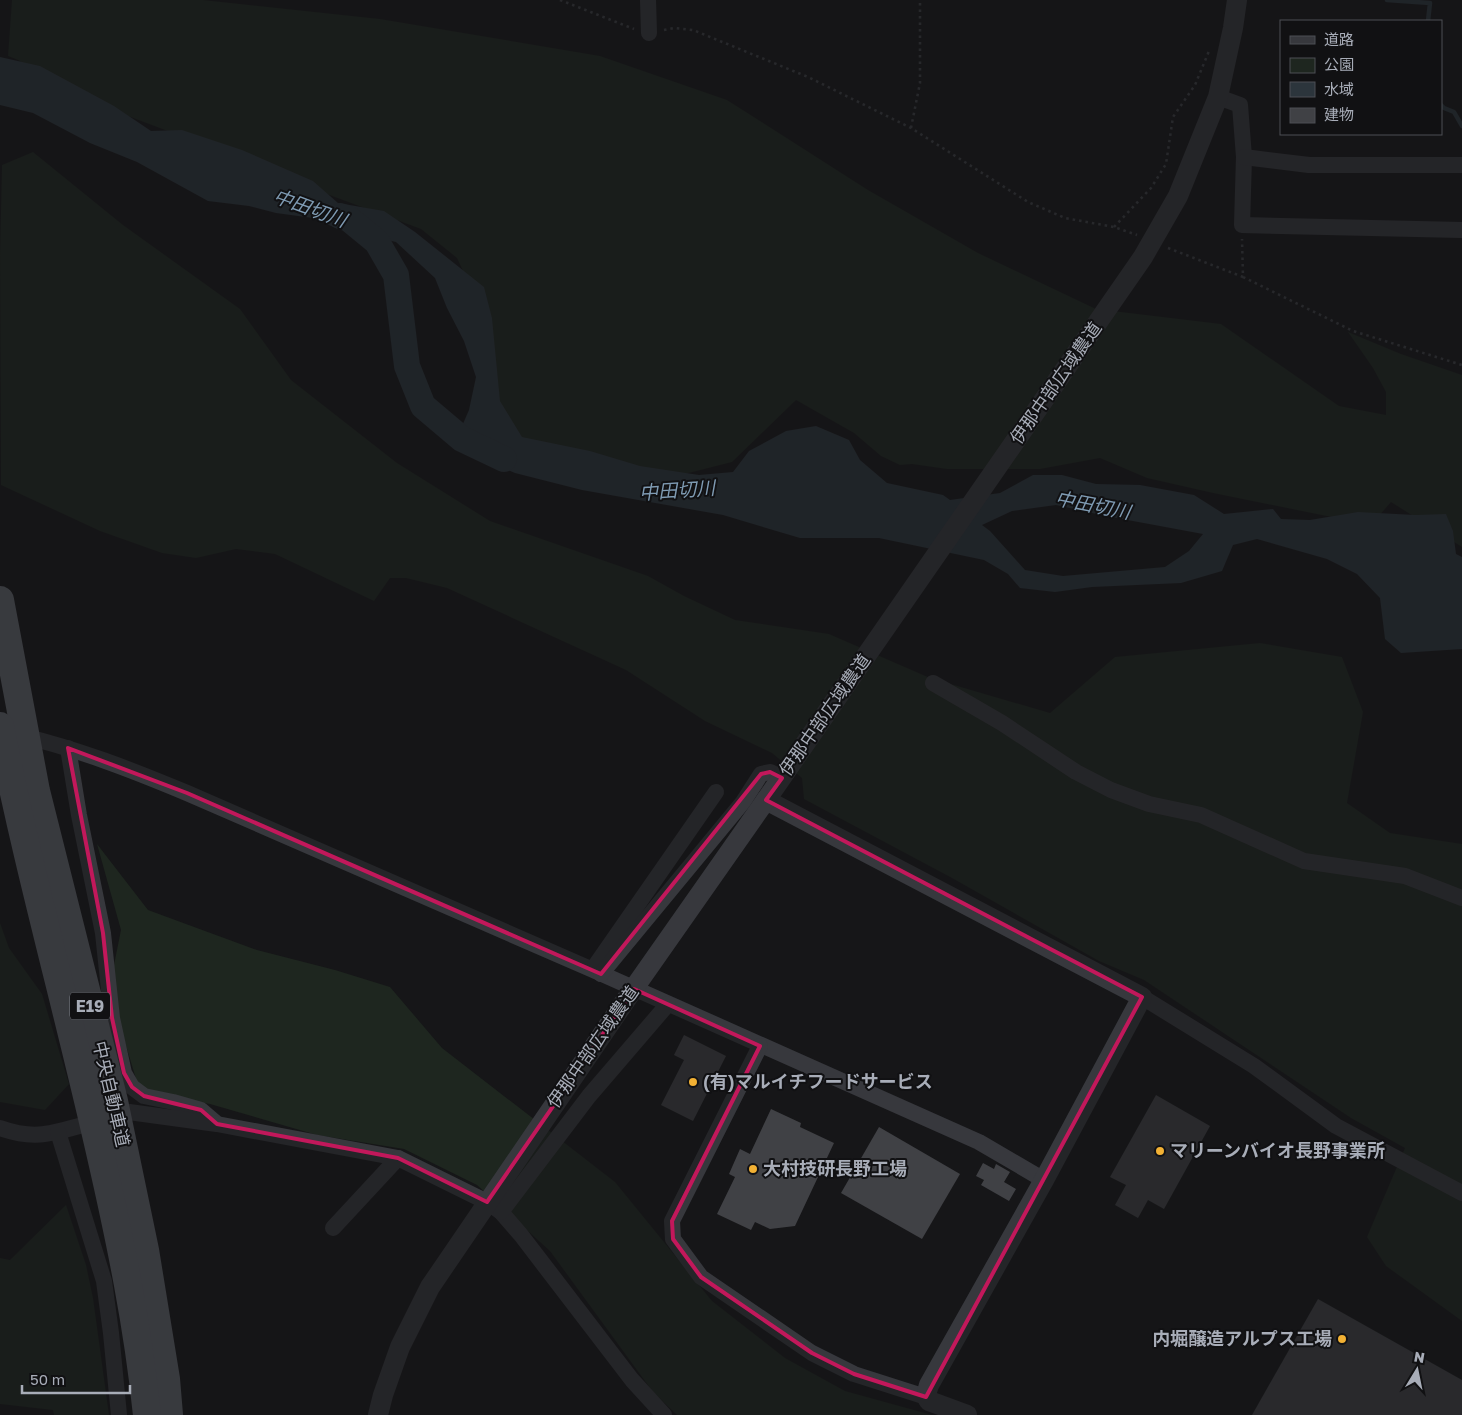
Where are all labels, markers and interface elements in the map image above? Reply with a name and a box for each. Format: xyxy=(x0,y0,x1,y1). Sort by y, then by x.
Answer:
legend xyxy=(1280,20,1442,135)
text: 道路 xyxy=(1324,30,1354,48)
text: 公園 xyxy=(1324,55,1354,73)
text: 水域 xyxy=(1324,80,1354,98)
text: 建物 xyxy=(1324,105,1354,123)
water label: 中田切川 xyxy=(271,184,352,232)
street label: 伊那中部広域農道 xyxy=(1005,317,1105,448)
water label: 中田切川 xyxy=(638,475,718,504)
water label: 中田切川 xyxy=(1054,486,1135,523)
street label: 伊那中部広域農道 xyxy=(774,649,874,780)
street label: 伊那中部広域農道 xyxy=(542,981,642,1112)
road number: E19 xyxy=(70,992,110,1019)
street label: 中央自動車道 xyxy=(89,1039,135,1149)
place label: (有)マルイチフードサービス xyxy=(703,1070,933,1092)
marker: (有)マルイチフードサービス xyxy=(687,1076,699,1088)
place label: マリーンバイオ長野事業所 xyxy=(1170,1139,1385,1161)
marker: マリーンバイオ長野事業所 xyxy=(1154,1145,1166,1157)
place label: 大村技研長野工場 xyxy=(763,1157,907,1179)
marker: 大村技研長野工場 xyxy=(747,1163,759,1175)
place label: 内堀醸造アルプス工場 xyxy=(1152,1327,1332,1349)
marker: 内堀醸造アルプス工場 xyxy=(1336,1333,1348,1345)
north arrow xyxy=(1392,1345,1442,1395)
text: N xyxy=(1413,1347,1426,1366)
scale bar xyxy=(22,1362,130,1394)
text: 50 m xyxy=(30,1370,65,1388)

